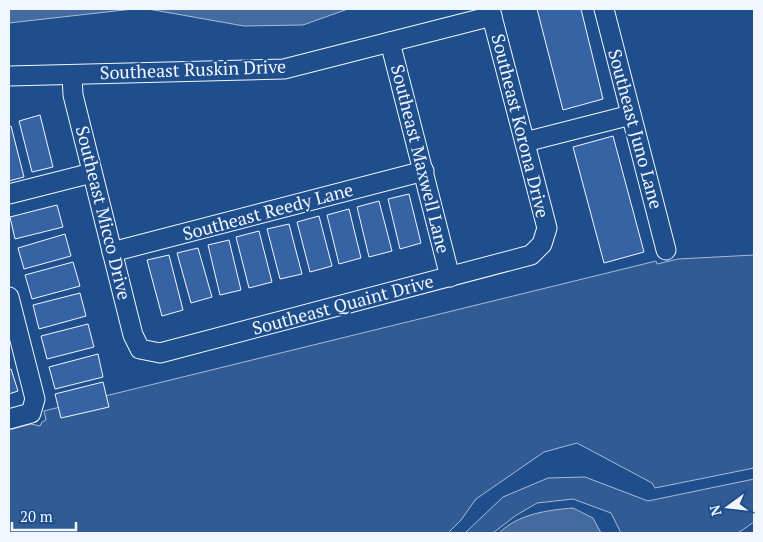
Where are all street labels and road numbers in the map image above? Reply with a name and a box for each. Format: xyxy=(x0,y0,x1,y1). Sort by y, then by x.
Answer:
street label: Southeast Korona Drive xyxy=(486,31,555,220)
street label: Southeast Juno Lane xyxy=(603,46,669,211)
street label: Southeast Ruskin Drive xyxy=(99,54,287,84)
street label: Southeast Maxwell Lane xyxy=(386,62,456,256)
street label: Southeast Micco Drive xyxy=(71,123,137,302)
street label: Southeast Reedy Lane xyxy=(180,177,356,245)
street label: Southeast Quaint Drive xyxy=(249,268,436,340)

